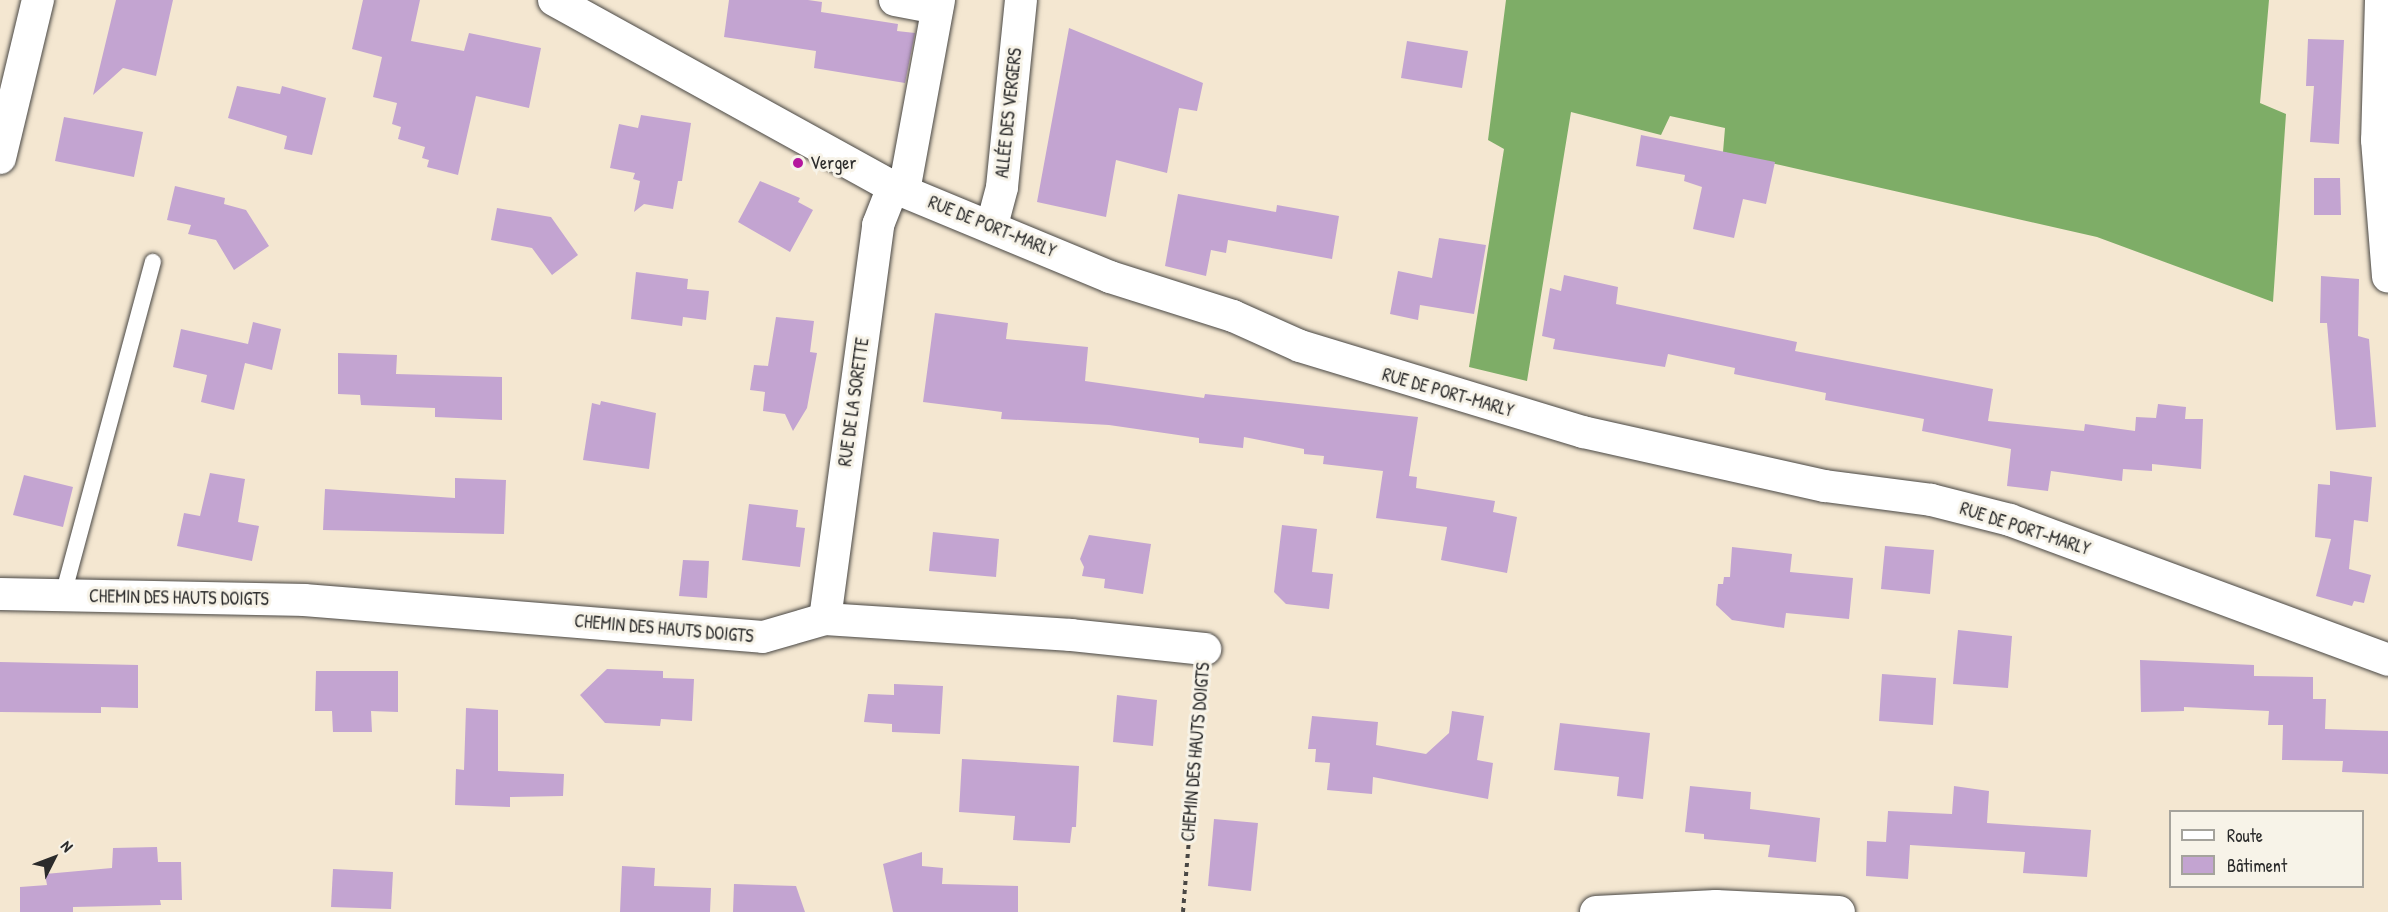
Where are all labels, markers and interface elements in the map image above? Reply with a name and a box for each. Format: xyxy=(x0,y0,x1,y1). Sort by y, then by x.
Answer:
street label: ALLÉE DES VERGERS xyxy=(991,47,1027,179)
place label: Verger xyxy=(810,152,856,174)
marker: Verger xyxy=(791,156,805,170)
street label: RUE DE PORT-MARLY xyxy=(925,192,1059,262)
street label: RUE DE LA SORETTE xyxy=(834,336,874,468)
street label: RUE DE PORT-MARLY xyxy=(1380,364,1516,422)
street label: RUE DE PORT-MARLY xyxy=(1957,498,2093,560)
street label: CHEMIN DES HAUTS DOIGTS xyxy=(89,586,269,610)
street label: CHEMIN DES HAUTS DOIGTS xyxy=(573,610,755,648)
street label: CHEMIN DES HAUTS DOIGTS xyxy=(1177,661,1215,843)
legend xyxy=(2169,810,2364,888)
text: Route xyxy=(2227,823,2263,848)
north arrow xyxy=(24,828,84,888)
text: N xyxy=(56,835,78,856)
text: Bâtiment xyxy=(2227,853,2287,878)

